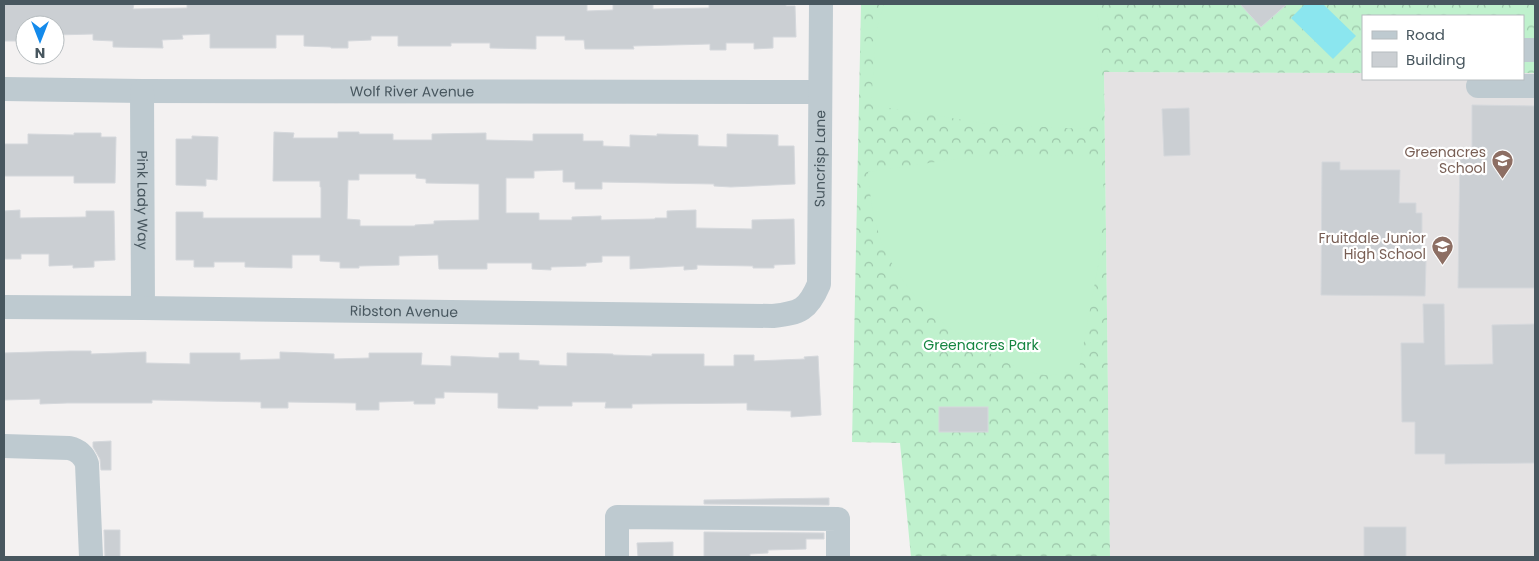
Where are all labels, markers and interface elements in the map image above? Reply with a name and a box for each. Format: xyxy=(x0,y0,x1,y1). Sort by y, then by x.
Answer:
north arrow xyxy=(15,15,65,65)
legend xyxy=(1362,15,1524,80)
text: Road xyxy=(1406,24,1445,45)
text: N xyxy=(35,43,45,63)
text: Building xyxy=(1406,49,1466,70)
street label: Wolf River Avenue xyxy=(350,81,475,101)
street label: Suncrisp Lane xyxy=(810,110,830,207)
place label: Greenacres School xyxy=(1404,142,1486,178)
school or university icon: Greenacres School xyxy=(1490,148,1514,179)
street label: Pink Lady Way xyxy=(132,150,153,250)
place label: Fruitdale Junior High School xyxy=(1318,228,1426,264)
school or university icon: Fruitdale Junior High School xyxy=(1430,234,1454,265)
street label: Ribston Avenue xyxy=(350,301,458,322)
park label: Greenacres Park xyxy=(923,335,1039,355)

